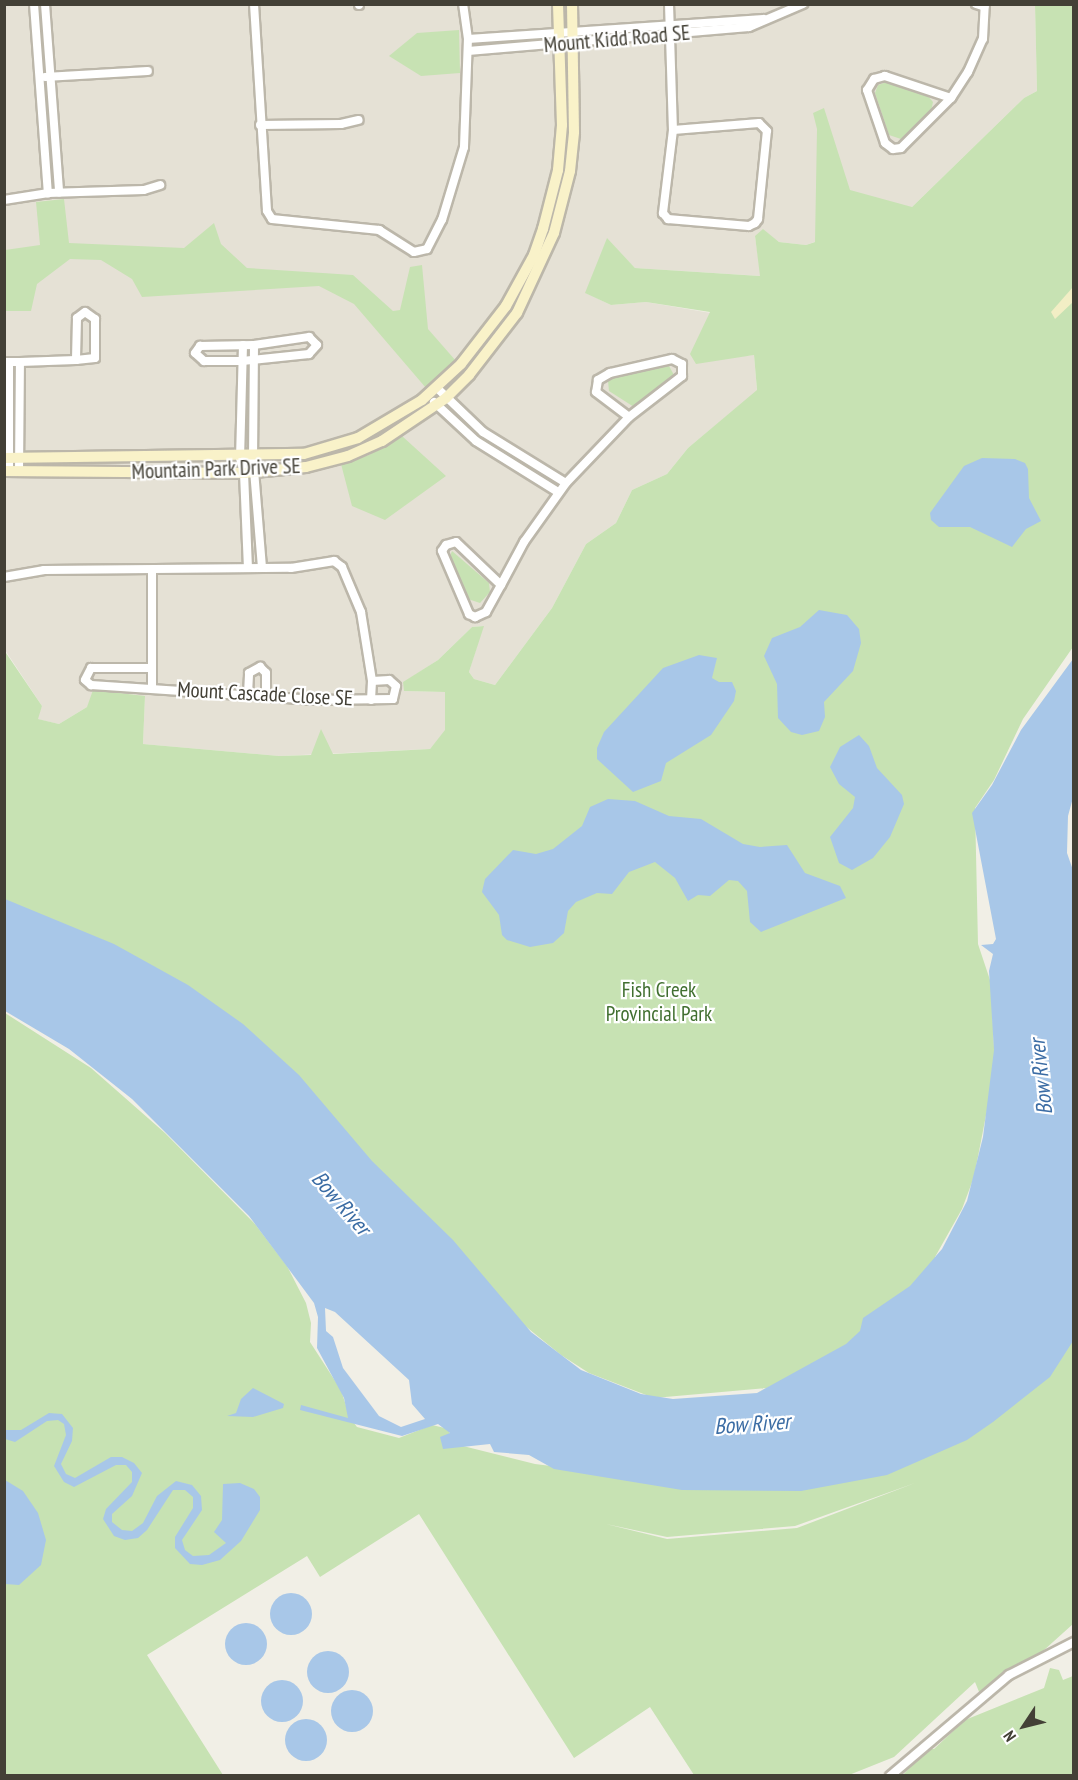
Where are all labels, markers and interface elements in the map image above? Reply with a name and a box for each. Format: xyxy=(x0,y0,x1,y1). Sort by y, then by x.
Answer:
street label: Mount Kidd Road SE xyxy=(543,20,691,58)
street label: Mountain Park Drive SE xyxy=(131,453,301,485)
street label: Mount Cascade Close SE xyxy=(177,677,353,711)
park label: Fish Creek Provincial Park xyxy=(606,977,712,1027)
water label: Bow River xyxy=(1024,1038,1058,1116)
water label: Bow River xyxy=(306,1166,376,1240)
water label: Bow River xyxy=(713,1408,791,1440)
north arrow xyxy=(994,1696,1054,1756)
text: N xyxy=(999,1727,1020,1746)

